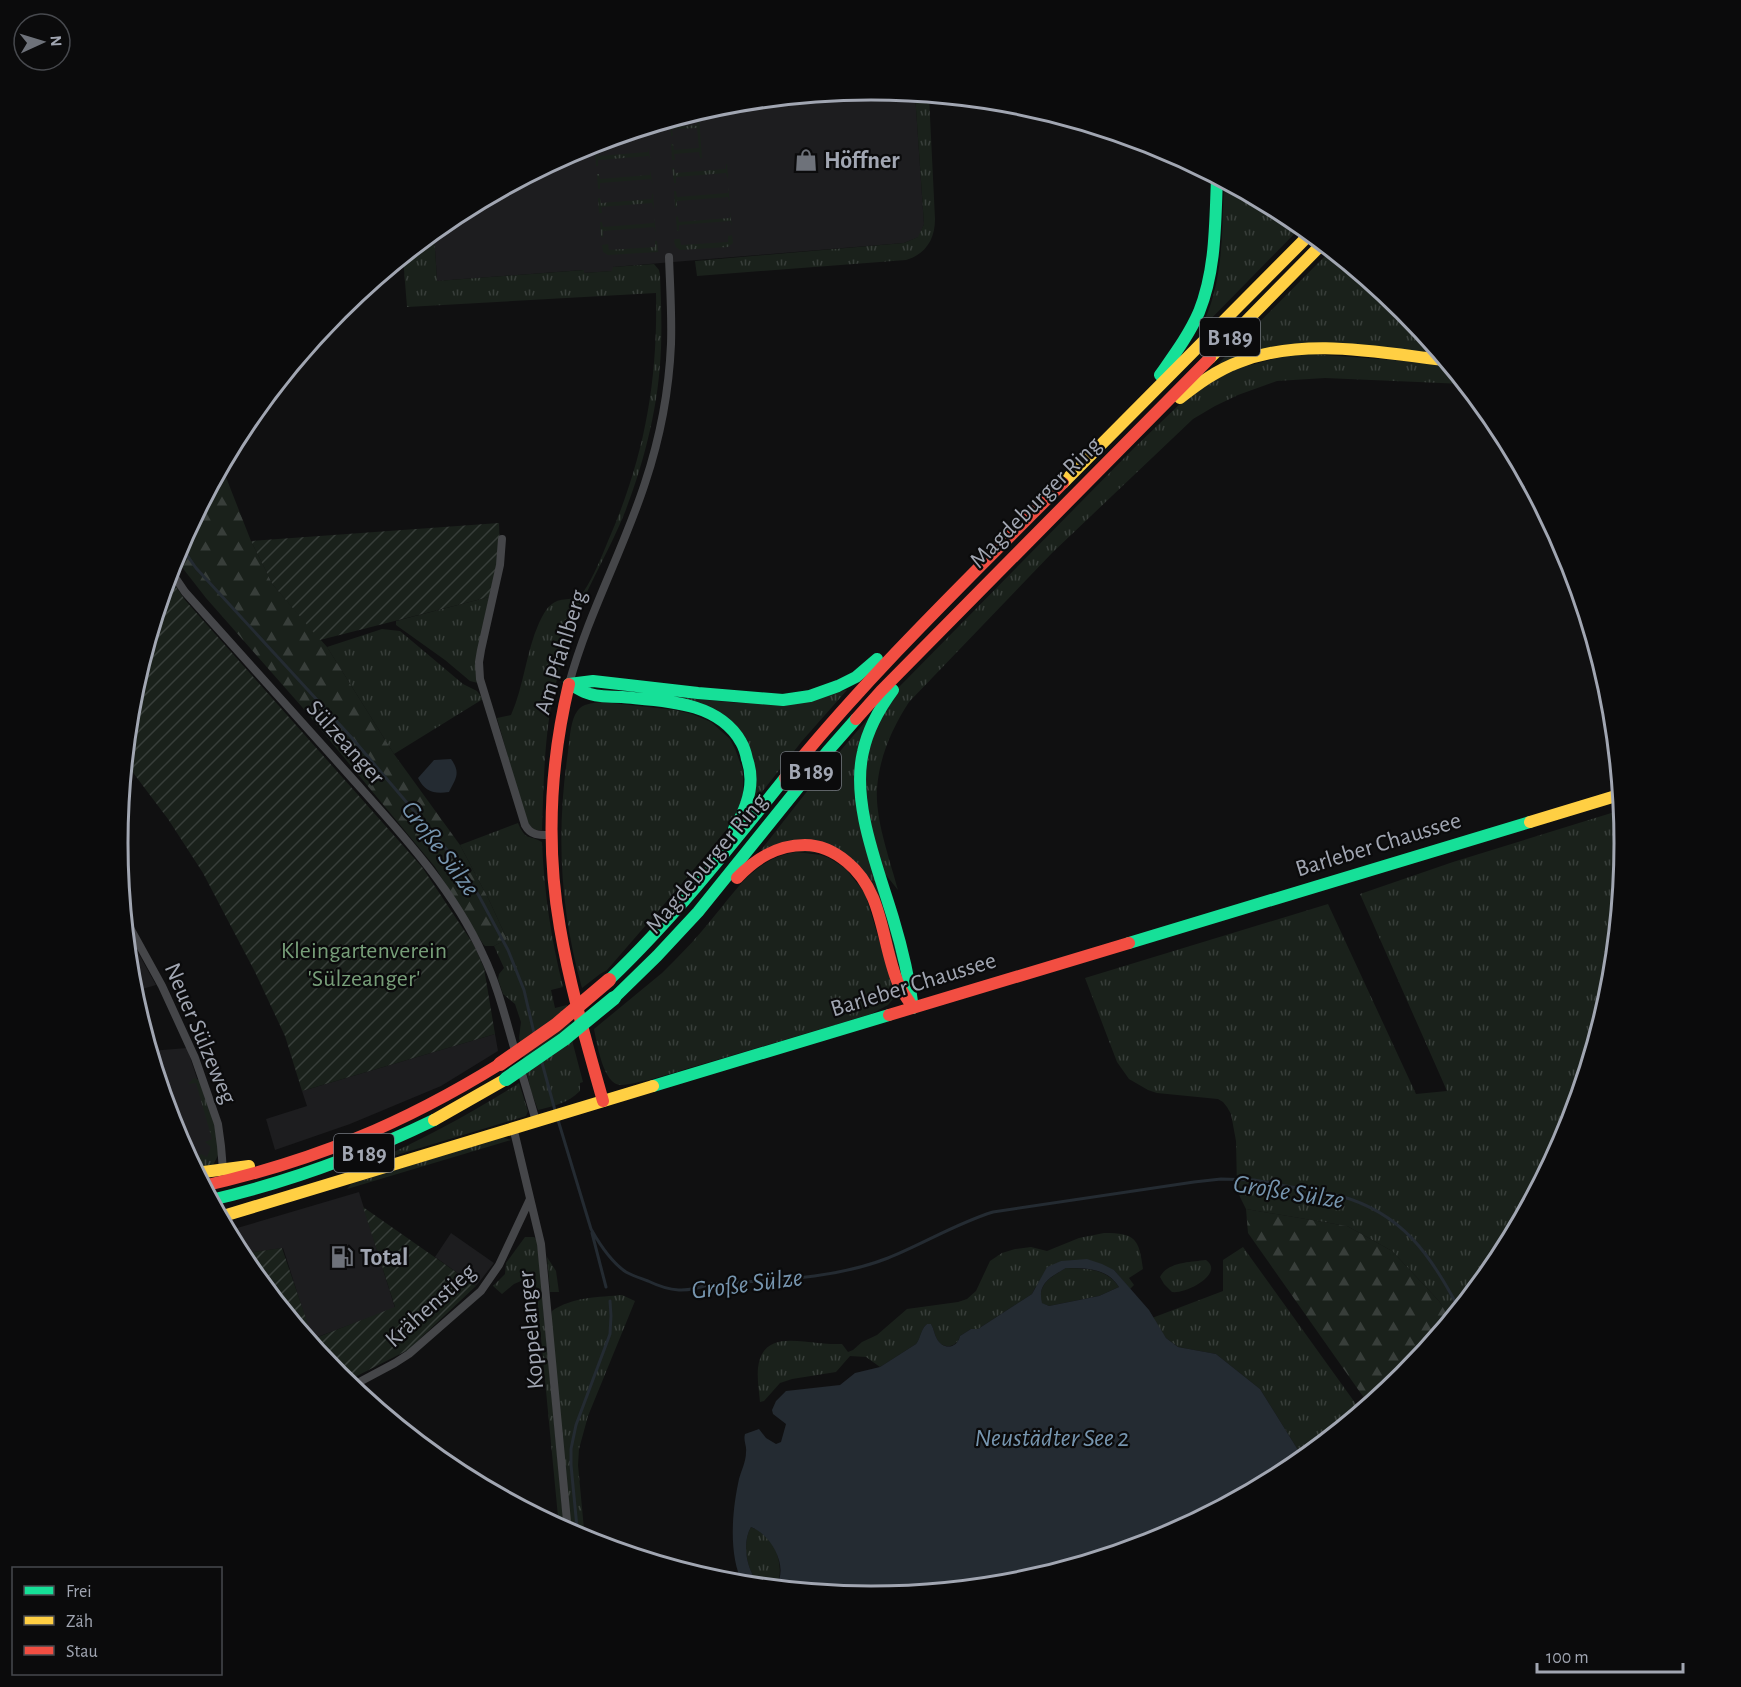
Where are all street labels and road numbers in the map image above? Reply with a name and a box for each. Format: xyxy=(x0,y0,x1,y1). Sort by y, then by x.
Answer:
road number: B 189 xyxy=(1200,318,1260,356)
street label: Magdeburger Ring xyxy=(965,432,1106,573)
street label: Am Pfahlberg xyxy=(531,587,591,717)
street label: Sülzeanger xyxy=(302,696,389,789)
road number: B 189 xyxy=(781,752,841,790)
street label: Magdeburger Ring xyxy=(641,789,772,938)
street label: Barleber Chaussee xyxy=(1293,808,1464,882)
street label: Barleber Chaussee xyxy=(828,948,999,1022)
street label: Neuer Sülzeweg xyxy=(160,959,241,1108)
road number: B 189 xyxy=(334,1134,394,1172)
street label: Krähenstieg xyxy=(381,1259,481,1352)
street label: Koppelanger xyxy=(514,1269,548,1390)

